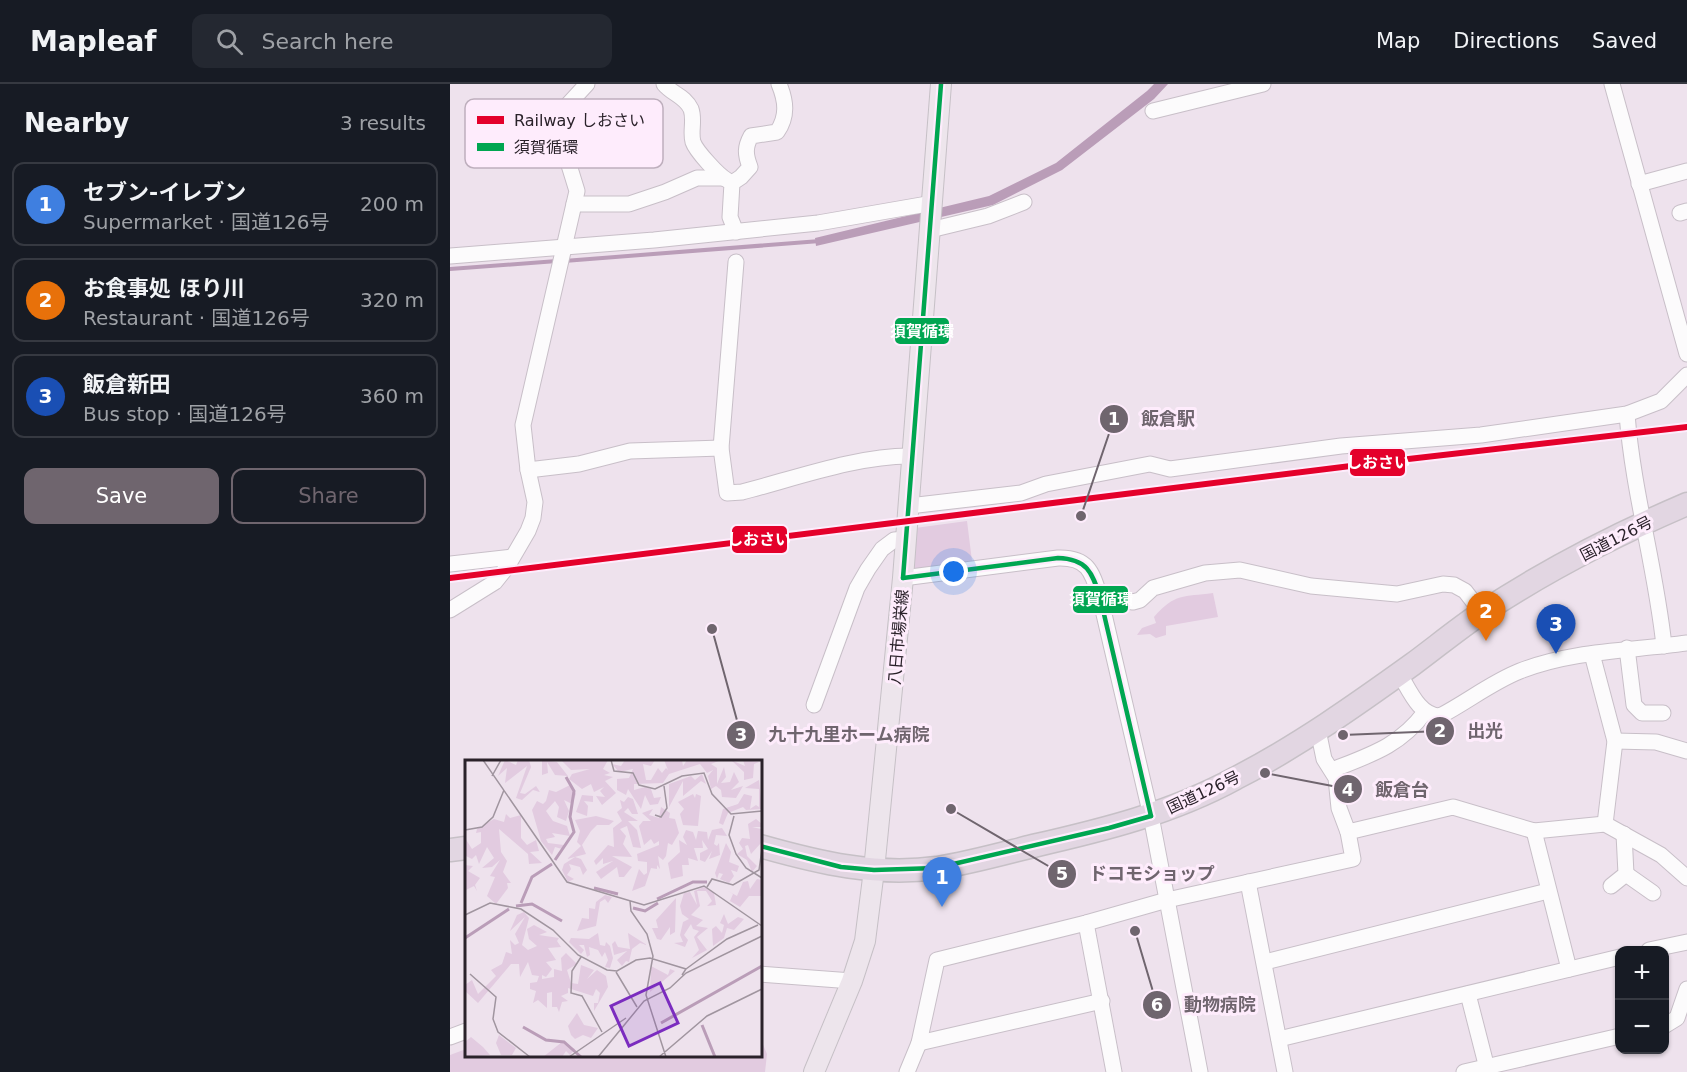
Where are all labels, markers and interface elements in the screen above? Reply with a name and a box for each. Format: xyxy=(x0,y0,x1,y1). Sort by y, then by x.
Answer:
search box xyxy=(192,14,612,68)
text: Mapleaf xyxy=(30,25,156,58)
icon: search xyxy=(213,25,246,58)
text: Search here xyxy=(261,29,394,54)
text: Map xyxy=(1376,29,1420,53)
text: Directions xyxy=(1453,29,1559,53)
text: Saved xyxy=(1592,29,1657,53)
legend xyxy=(465,99,663,168)
text: Nearby xyxy=(24,108,129,138)
text: 3 results xyxy=(340,111,426,135)
text: Railway しおさい xyxy=(514,111,645,130)
text: 須賀循環 xyxy=(514,138,578,157)
text: セブン-イレブン xyxy=(83,180,246,205)
text: 1 xyxy=(39,192,52,216)
text: 200 m xyxy=(360,192,424,216)
text: Supermarket · 国道126号 xyxy=(83,210,329,234)
text: お食事処 ほり川 xyxy=(83,276,245,301)
text: 2 xyxy=(39,288,52,312)
text: 320 m xyxy=(360,288,424,312)
text: Restaurant · 国道126号 xyxy=(83,306,310,330)
line badge: 須賀循環 xyxy=(894,317,950,345)
text: 須賀循環 xyxy=(890,322,954,341)
text: 飯倉新田 xyxy=(83,372,171,397)
text: 3 xyxy=(39,384,52,408)
text: 360 m xyxy=(360,384,424,408)
callout: 飯倉駅 xyxy=(1099,401,1207,437)
text: Bus stop · 国道126号 xyxy=(83,402,287,426)
text: 1 xyxy=(1108,408,1120,429)
text: 飯倉駅 xyxy=(1141,408,1195,429)
line badge: しおさい xyxy=(1349,448,1406,477)
text: しおさい xyxy=(1346,453,1410,472)
button: Save xyxy=(24,468,219,524)
button: Share xyxy=(231,468,426,524)
street label: 国道126号 xyxy=(1577,512,1656,565)
line badge: しおさい xyxy=(731,525,788,554)
text: しおさい xyxy=(727,530,791,549)
your location xyxy=(939,557,968,586)
line badge: 須賀循環 xyxy=(1072,585,1129,614)
street label: 八日市場栄線 xyxy=(885,588,912,686)
text: 須賀循環 xyxy=(1069,590,1133,609)
pin: 2 xyxy=(1466,592,1506,641)
pin: 3 xyxy=(1536,604,1576,654)
callout: 出光 xyxy=(1425,713,1515,749)
callout: 九十九里ホーム病院 xyxy=(726,717,942,753)
text: 2 xyxy=(1434,720,1446,741)
text: 出光 xyxy=(1467,720,1503,741)
text: 3 xyxy=(735,724,747,745)
text: 九十九里ホーム病院 xyxy=(768,724,930,745)
inset map xyxy=(465,760,762,1057)
street label: 国道126号 xyxy=(1164,767,1243,818)
callout: 飯倉台 xyxy=(1333,771,1441,807)
text: 4 xyxy=(1342,779,1354,800)
text: 飯倉台 xyxy=(1375,779,1429,800)
callout: ドコモショップ xyxy=(1047,856,1227,892)
pin: 1 xyxy=(922,858,962,907)
text: 5 xyxy=(1056,863,1068,884)
text: ドコモショップ xyxy=(1089,863,1215,884)
map controls xyxy=(1615,946,1669,1054)
button: + xyxy=(1615,946,1669,1000)
callout: 動物病院 xyxy=(1142,987,1268,1023)
text: 6 xyxy=(1151,994,1163,1015)
text: 動物病院 xyxy=(1184,994,1256,1015)
button: − xyxy=(1615,1000,1669,1054)

